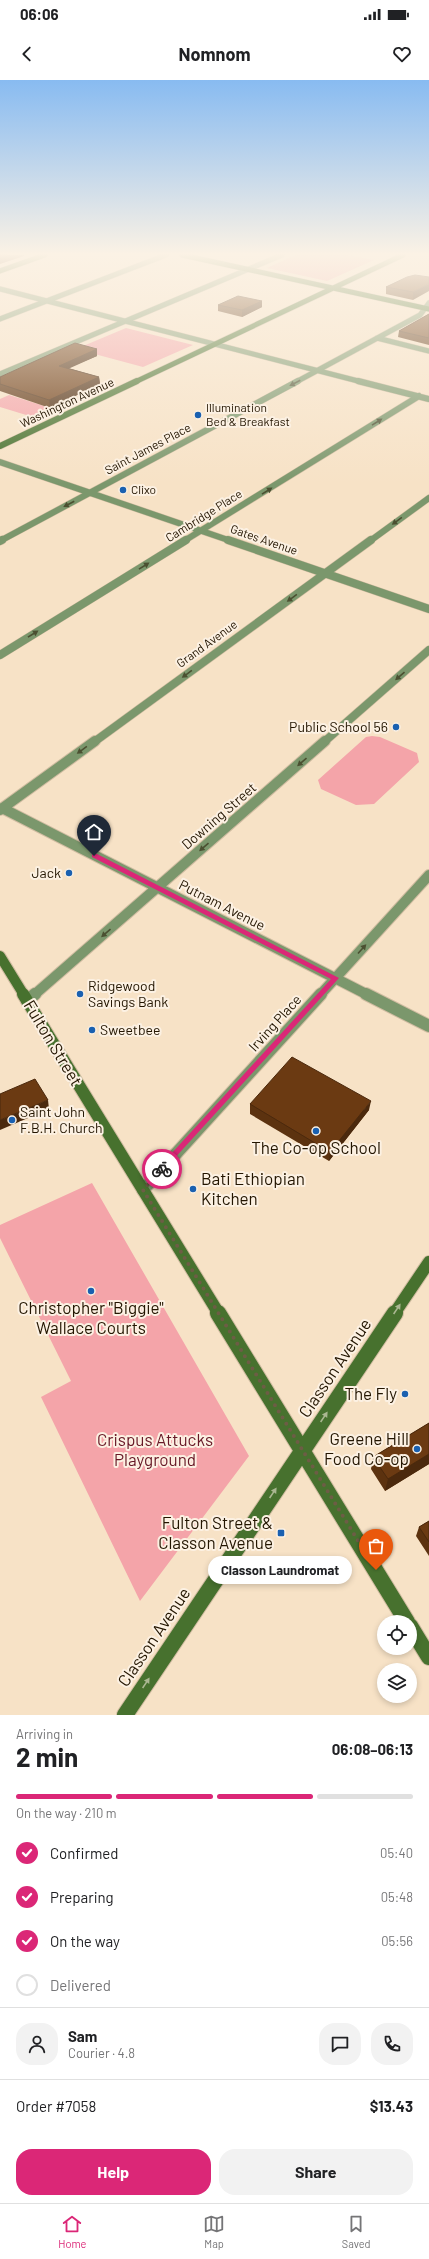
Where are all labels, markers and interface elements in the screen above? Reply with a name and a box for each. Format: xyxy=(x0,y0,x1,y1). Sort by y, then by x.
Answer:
text: 06:06 xyxy=(20,5,59,23)
icon: back xyxy=(16,43,38,65)
text: Nomnom xyxy=(179,43,250,65)
icon: heart xyxy=(391,43,413,65)
street label: Washington Avenue xyxy=(17,374,116,430)
one-way arrow xyxy=(289,379,301,386)
place label: Illumination Bed & Breakfast xyxy=(206,400,290,428)
marker: Illumination Bed & Breakfast xyxy=(193,410,203,420)
one-way arrow xyxy=(371,419,383,426)
street label: Saint James Place xyxy=(102,420,193,477)
place label: Clixo xyxy=(131,482,156,496)
marker: Clixo xyxy=(118,485,128,495)
street label: Cambridge Place xyxy=(163,486,244,544)
one-way arrow xyxy=(261,487,273,494)
one-way arrow xyxy=(64,500,75,507)
one-way arrow xyxy=(392,517,403,526)
street label: Gates Avenue xyxy=(229,521,300,557)
one-way arrow xyxy=(139,562,149,570)
one-way arrow xyxy=(287,594,298,602)
street label: Grand Avenue xyxy=(173,617,239,670)
one-way arrow xyxy=(27,631,39,638)
one-way arrow xyxy=(182,670,192,678)
one-way arrow xyxy=(394,671,405,680)
place label: Public School 56 xyxy=(289,718,388,735)
marker: Public School 56 xyxy=(391,722,401,732)
one-way arrow xyxy=(76,746,87,754)
one-way arrow xyxy=(297,757,307,766)
street label: Downing Street xyxy=(178,779,259,853)
pin xyxy=(77,815,111,856)
icon: home xyxy=(83,821,105,843)
one-way arrow xyxy=(199,843,210,852)
place label: Jack xyxy=(31,864,61,881)
marker: Jack xyxy=(64,868,74,878)
street label: Putnam Avenue xyxy=(176,876,268,934)
one-way arrow xyxy=(101,928,112,937)
one-way arrow xyxy=(357,944,366,955)
place label: Ridgewood Savings Bank xyxy=(88,977,168,1010)
marker: Ridgewood Savings Bank xyxy=(75,989,85,999)
street label: Irving Place xyxy=(245,991,305,1055)
street label: Fulton Street xyxy=(20,996,87,1089)
place label: Sweetbee xyxy=(100,1021,160,1038)
marker: Sweetbee xyxy=(87,1025,97,1035)
place label: Saint John F.B.H. Church xyxy=(20,1103,103,1136)
marker: Saint John F.B.H. Church xyxy=(7,1115,17,1125)
marker: The Co-op School xyxy=(311,1126,321,1136)
place label: The Co-op School xyxy=(251,1137,381,1157)
courier xyxy=(142,1149,182,1189)
icon: bike xyxy=(151,1158,173,1180)
place label: Bati Ethiopian Kitchen xyxy=(201,1168,305,1208)
marker: Bati Ethiopian Kitchen xyxy=(188,1184,198,1194)
marker: Christopher "Biggie" Wallace Courts xyxy=(86,1286,96,1296)
place label: Christopher "Biggie" Wallace Courts xyxy=(18,1297,164,1337)
one-way arrow xyxy=(393,1304,401,1315)
street label: Classon Avenue xyxy=(294,1314,375,1421)
place label: The Fly xyxy=(344,1383,397,1403)
marker: The Fly xyxy=(400,1389,410,1399)
one-way arrow xyxy=(320,1412,328,1422)
place label: Greene Hill Food Co-op xyxy=(324,1428,409,1468)
park label: Crispus Attucks Playground xyxy=(97,1429,213,1469)
marker: Greene Hill Food Co-op xyxy=(412,1444,422,1454)
one-way arrow xyxy=(270,1487,277,1499)
place label: Fulton Street & Classon Avenue xyxy=(158,1512,273,1552)
marker: Fulton Street & Classon Avenue xyxy=(276,1528,286,1538)
pin xyxy=(359,1529,393,1570)
icon: bag xyxy=(365,1535,387,1557)
callout: Classon Laundromat xyxy=(208,1556,352,1584)
text: Classon Laundromat xyxy=(221,1562,339,1578)
street label: Classon Avenue xyxy=(113,1583,194,1690)
map controls xyxy=(377,1615,417,1703)
button: locate xyxy=(377,1615,417,1655)
button: layers xyxy=(377,1663,417,1703)
one-way arrow xyxy=(143,1677,150,1688)
text: Arriving in xyxy=(16,1726,73,1742)
text: 06:08–06:13 xyxy=(332,1740,413,1758)
text: 2 min xyxy=(16,1741,78,1772)
text: On the way · 210 m xyxy=(16,1805,117,1821)
icon: check xyxy=(16,1842,38,1864)
text: Confirmed xyxy=(50,1844,118,1862)
text: 05:40 xyxy=(380,1845,413,1861)
icon: check xyxy=(16,1886,38,1908)
text: Preparing xyxy=(50,1888,114,1906)
text: 05:48 xyxy=(381,1889,413,1905)
icon: check xyxy=(16,1930,38,1952)
text: On the way xyxy=(50,1932,120,1950)
text: 05:56 xyxy=(381,1933,413,1949)
text: Delivered xyxy=(50,1976,111,1994)
button: person xyxy=(16,2023,58,2065)
button: chat xyxy=(319,2023,361,2065)
button: phone xyxy=(371,2023,413,2065)
text: Sam xyxy=(68,2027,97,2045)
text: Courier · 4.8 xyxy=(68,2045,135,2061)
text: Order #7058 xyxy=(16,2097,96,2115)
text: $13.43 xyxy=(370,2097,413,2115)
button: Help xyxy=(16,2149,211,2195)
button: Share xyxy=(219,2149,413,2195)
tab: Home xyxy=(58,2213,86,2250)
tab: Map xyxy=(203,2213,225,2250)
tab: Saved xyxy=(342,2213,371,2250)

